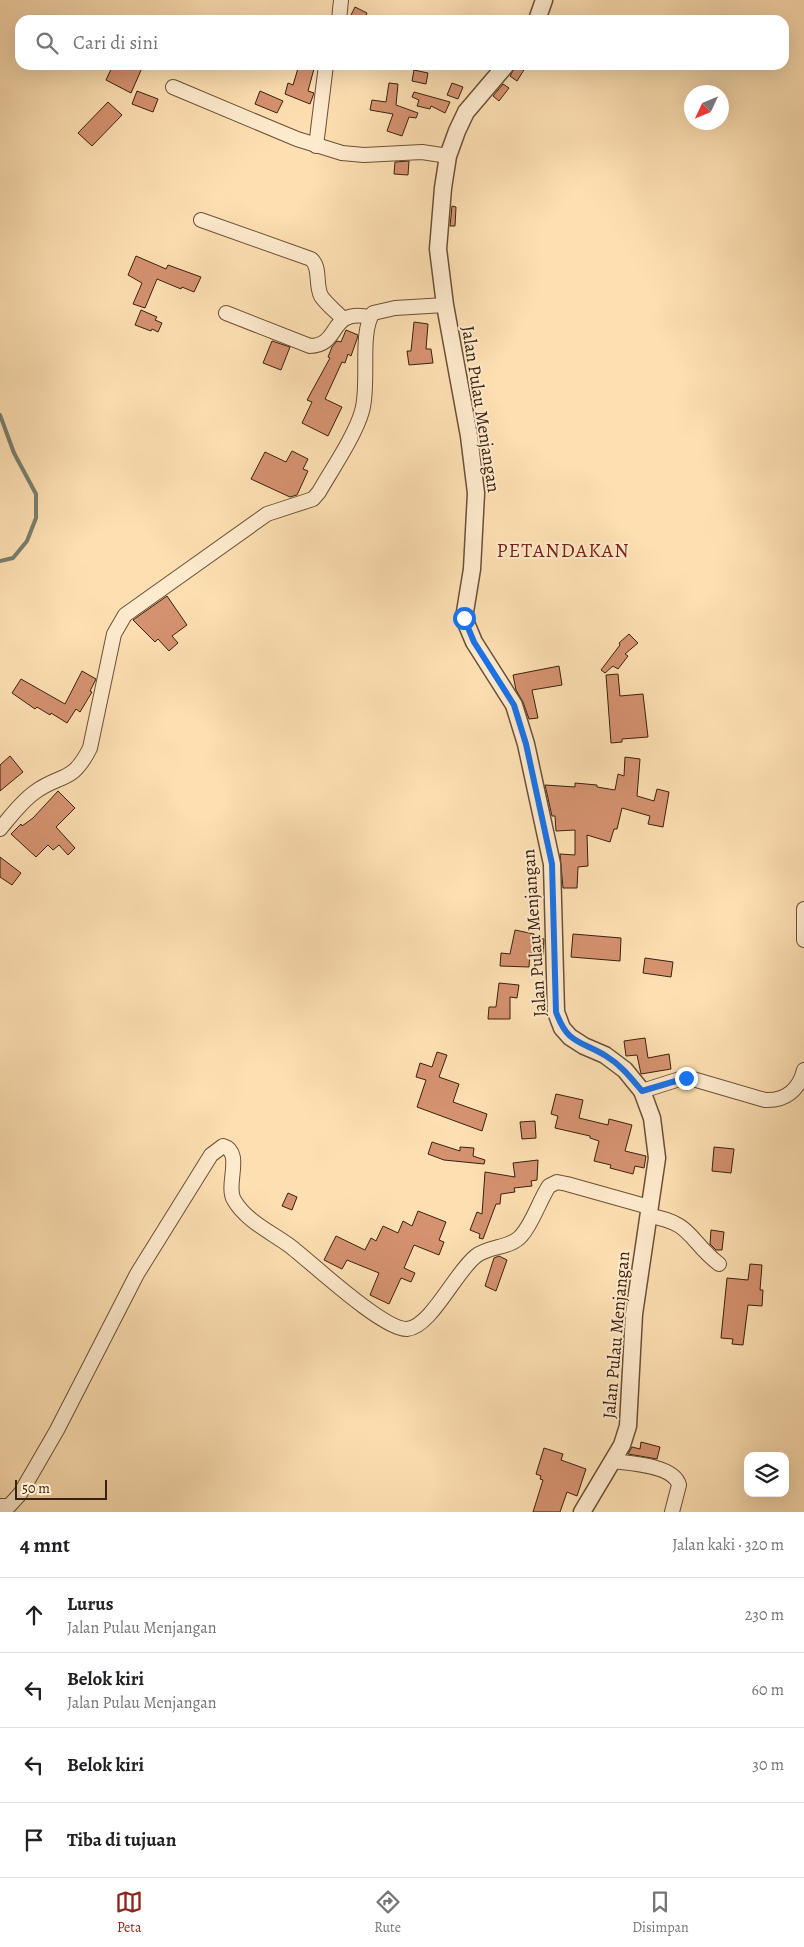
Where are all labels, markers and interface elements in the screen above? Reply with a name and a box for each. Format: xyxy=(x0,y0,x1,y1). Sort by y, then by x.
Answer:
search box xyxy=(15,15,789,70)
icon: search xyxy=(33,29,61,57)
text: Cari di sini xyxy=(73,30,158,56)
north arrow xyxy=(684,85,729,130)
street label: Jalan Pulau Menjangan xyxy=(456,324,506,494)
district label: PETANDAKAN xyxy=(496,537,630,564)
route start xyxy=(453,607,476,630)
street label: Jalan Pulau Menjangan xyxy=(516,848,552,1018)
route end xyxy=(675,1067,698,1090)
street label: Jalan Pulau Menjangan xyxy=(597,1250,635,1420)
map controls xyxy=(744,1452,789,1497)
button: layers xyxy=(744,1452,789,1497)
scale bar xyxy=(15,1477,108,1500)
text: 50 m xyxy=(22,1479,50,1498)
text: 4 mnt xyxy=(20,1531,70,1559)
text: Jalan kaki · 320 m xyxy=(672,1534,784,1556)
text: Lurus xyxy=(67,1591,113,1617)
icon: ahead xyxy=(20,1601,48,1629)
text: 230 m xyxy=(745,1604,784,1626)
text: Jalan Pulau Menjangan xyxy=(67,1617,217,1639)
text: Belok kiri xyxy=(67,1666,144,1692)
icon: left xyxy=(20,1676,48,1704)
text: 60 m xyxy=(752,1679,784,1701)
text: Jalan Pulau Menjangan xyxy=(67,1692,217,1714)
icon: left xyxy=(20,1751,48,1779)
text: Belok kiri xyxy=(67,1752,144,1778)
text: 30 m xyxy=(752,1754,784,1776)
icon: arrive xyxy=(20,1826,48,1854)
text: Tiba di tujuan xyxy=(67,1827,176,1853)
tab: Peta xyxy=(115,1888,143,1937)
tab: Rute xyxy=(374,1888,402,1937)
tab: Disimpan xyxy=(632,1888,689,1937)

